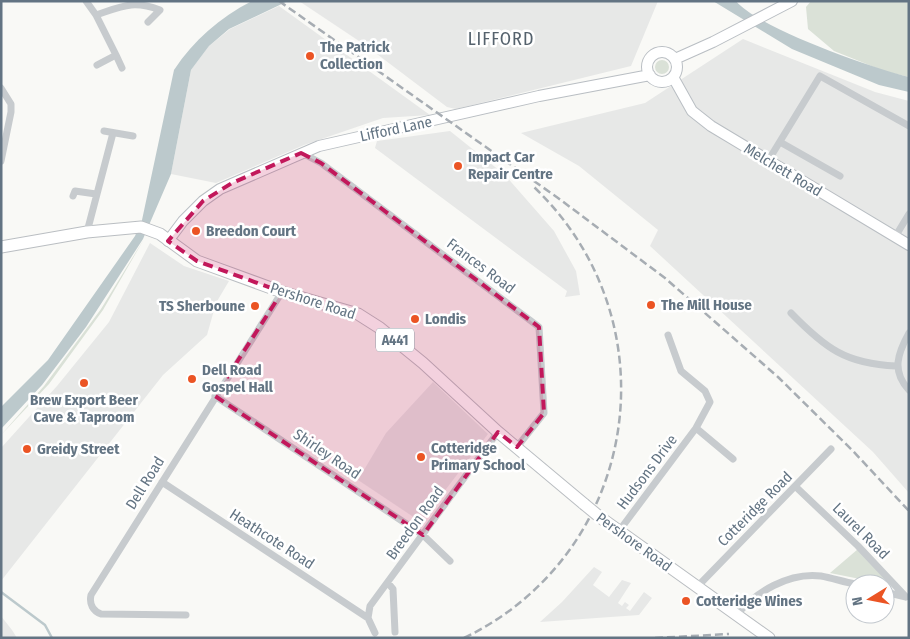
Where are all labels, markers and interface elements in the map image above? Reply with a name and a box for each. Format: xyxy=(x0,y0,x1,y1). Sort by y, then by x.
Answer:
district label: LIFFORD xyxy=(468,28,534,50)
place label: The Patrick Collection xyxy=(320,38,390,73)
marker: The Patrick Collection xyxy=(304,50,316,62)
street label: Lifford Lane xyxy=(358,113,434,145)
street label: Melchett Road xyxy=(741,140,825,200)
place label: Impact Car Repair Centre xyxy=(468,148,553,183)
marker: Impact Car Repair Centre xyxy=(452,160,464,172)
place label: Breedon Court xyxy=(206,222,297,240)
marker: Breedon Court xyxy=(190,225,202,237)
street label: Frances Road xyxy=(443,235,519,297)
street label: Pershore Road xyxy=(268,279,358,323)
place label: The Mill House xyxy=(661,296,752,314)
place label: TS Sherboune xyxy=(159,297,245,315)
marker: The Mill House xyxy=(645,299,657,311)
marker: TS Sherboune xyxy=(249,300,261,312)
place label: Londis xyxy=(425,310,467,328)
marker: Londis xyxy=(409,313,421,325)
road number: A441 xyxy=(376,328,414,352)
place label: Dell Road Gospel Hall xyxy=(202,361,274,396)
marker: Dell Road Gospel Hall xyxy=(186,373,198,385)
marker: Brew Export Beer Cave & Taproom xyxy=(78,377,90,389)
place label: Brew Export Beer Cave & Taproom xyxy=(30,391,138,426)
street label: Shirley Road xyxy=(290,425,364,483)
street label: Hudsons Drive xyxy=(613,431,681,513)
place label: Cotteridge Primary School xyxy=(431,439,526,474)
place label: Greidy Street xyxy=(37,440,120,458)
marker: Greidy Street xyxy=(21,443,33,455)
marker: Cotteridge Primary School xyxy=(415,451,427,463)
street label: Dell Road xyxy=(122,453,168,513)
street label: Cotteridge Road xyxy=(714,468,796,550)
street label: Breedon Road xyxy=(382,483,448,563)
street label: Laurel Road xyxy=(829,499,893,563)
street label: Heathcote Road xyxy=(226,505,318,573)
street label: Pershore Road xyxy=(593,509,675,575)
north arrow xyxy=(845,574,895,624)
place label: Cotteridge Wines xyxy=(696,592,803,610)
marker: Cotteridge Wines xyxy=(680,595,692,607)
text: N xyxy=(849,596,867,607)

